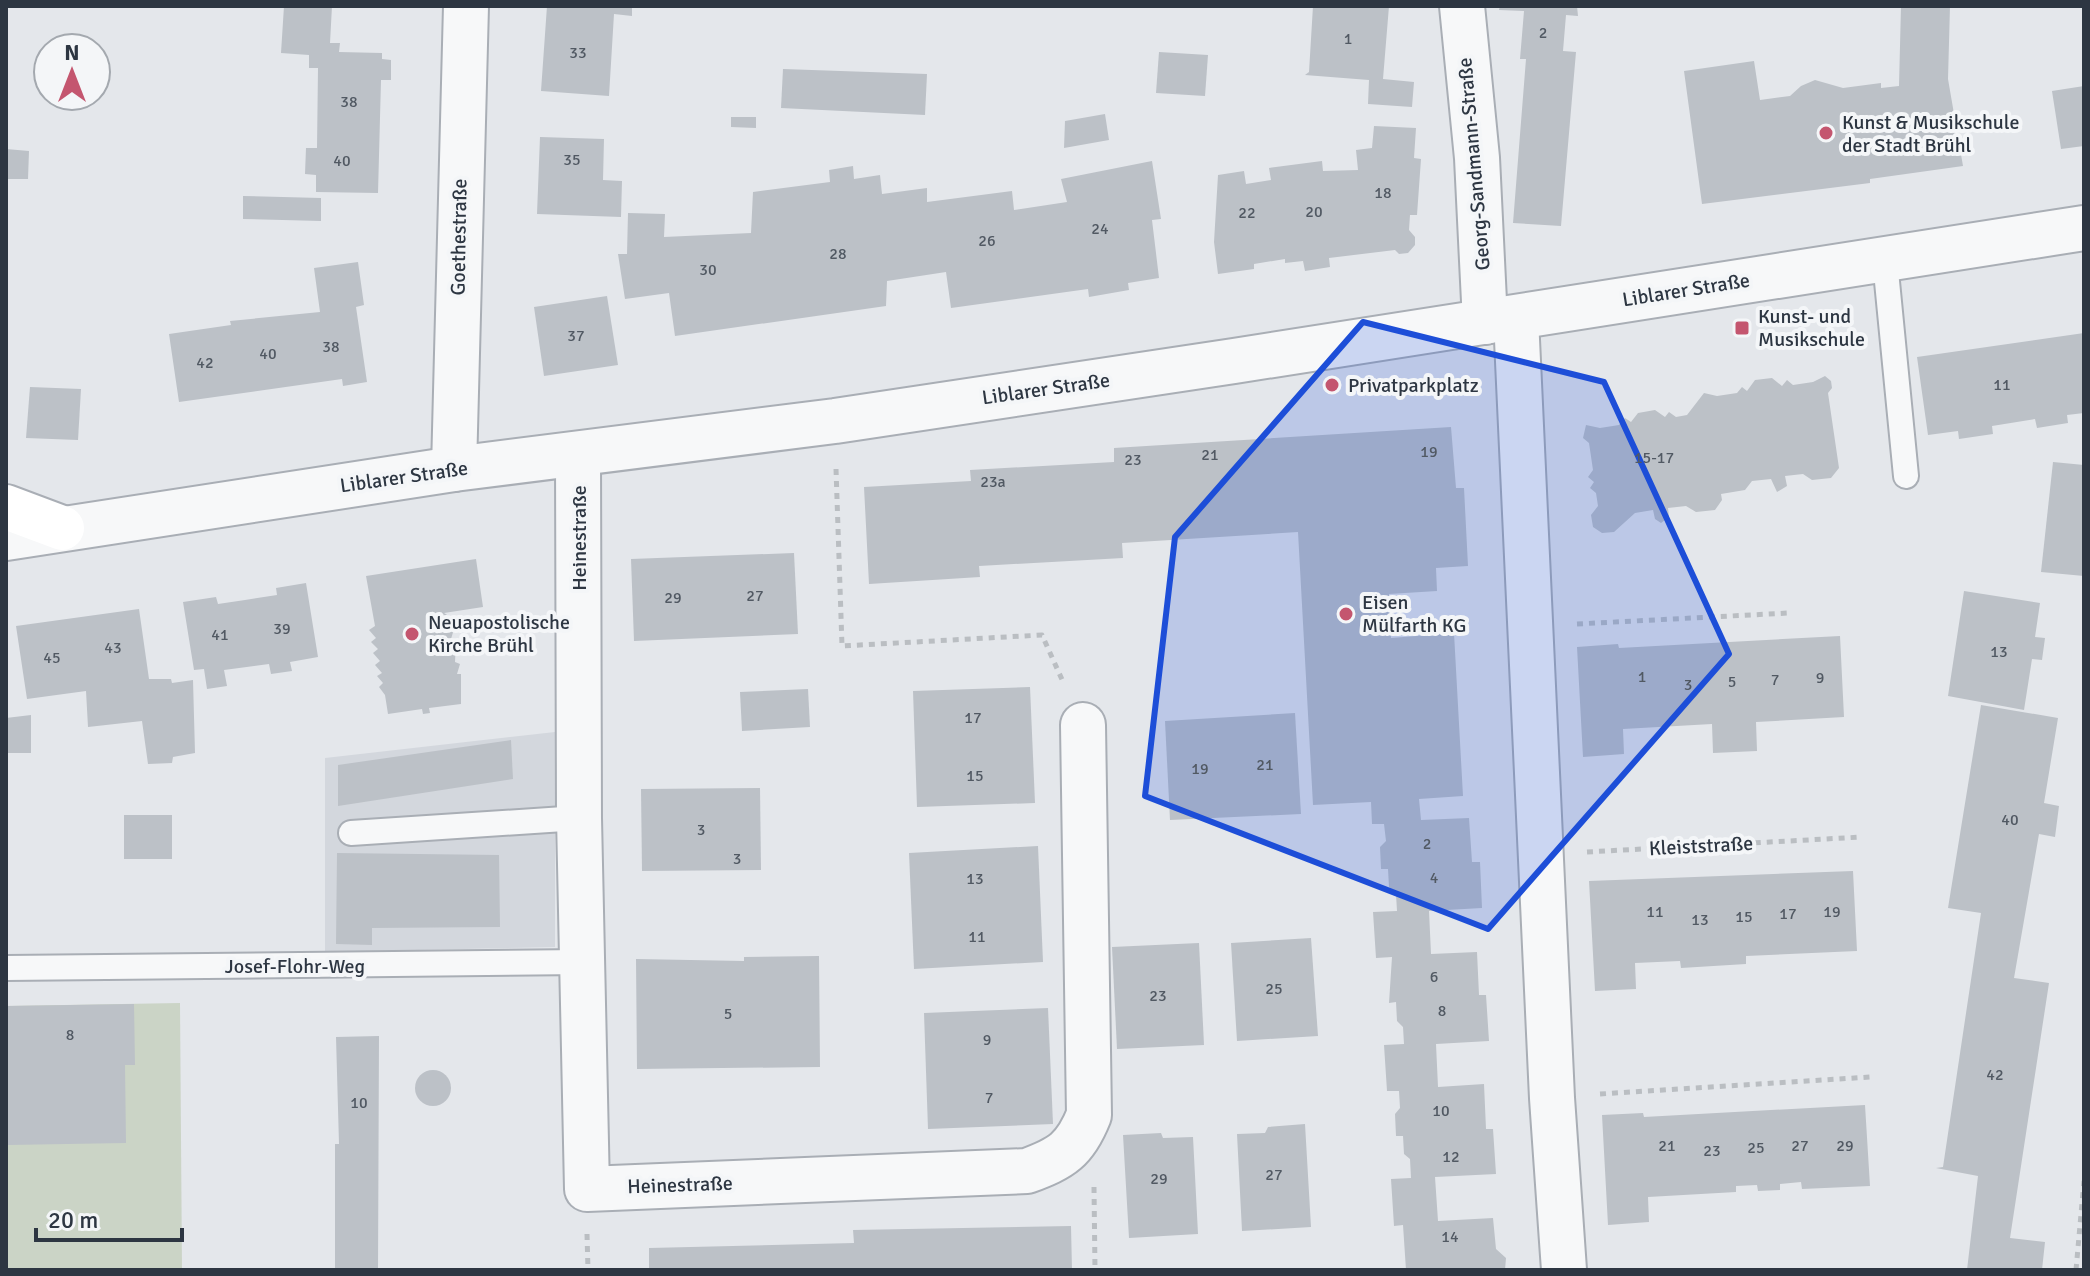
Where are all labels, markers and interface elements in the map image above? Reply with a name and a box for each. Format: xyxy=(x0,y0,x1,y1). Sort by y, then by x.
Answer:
house number: 2 xyxy=(1539,23,1547,43)
house number: 1 xyxy=(1344,29,1352,49)
north arrow xyxy=(32,32,112,112)
text: N xyxy=(64,39,80,66)
house number: 33 xyxy=(569,43,587,63)
street label: Georg-Sandmann-Straße xyxy=(1452,56,1496,272)
house number: 38 xyxy=(340,92,358,112)
place label: Kunst & Musikschule der Stadt Brühl xyxy=(1842,110,2019,158)
marker: Kunst & Musikschule der Stadt Brühl xyxy=(1817,124,1835,142)
house number: 35 xyxy=(563,150,581,170)
house number: 40 xyxy=(333,151,351,171)
street label: Goethestraße xyxy=(445,178,473,296)
house number: 18 xyxy=(1374,183,1392,203)
house number: 20 xyxy=(1305,202,1323,222)
house number: 22 xyxy=(1238,203,1256,223)
house number: 24 xyxy=(1091,219,1109,239)
house number: 26 xyxy=(978,231,996,251)
house number: 28 xyxy=(829,244,847,264)
house number: 30 xyxy=(699,260,717,280)
street label: Liblarer Straße xyxy=(1620,268,1752,312)
place label: Kunst- und Musikschule xyxy=(1758,304,1865,352)
marker: Kunst- und Musikschule xyxy=(1733,319,1751,337)
house number: 37 xyxy=(567,326,585,346)
house number: 38 xyxy=(322,337,340,357)
house number: 40 xyxy=(259,344,277,364)
house number: 42 xyxy=(196,353,214,373)
street label: Liblarer Straße xyxy=(980,368,1112,410)
place label: Privatparkplatz xyxy=(1348,373,1479,398)
house number: 11 xyxy=(1993,375,2011,395)
marker: Privatparkplatz xyxy=(1323,376,1341,394)
house number: 19 xyxy=(1420,442,1438,462)
house number: 21 xyxy=(1201,445,1219,465)
house number: 15-17 xyxy=(1634,448,1674,468)
house number: 23 xyxy=(1124,450,1142,470)
street label: Liblarer Straße xyxy=(338,456,470,498)
house number: 23a xyxy=(980,472,1006,492)
street label: Heinestraße xyxy=(567,485,592,591)
house number: 27 xyxy=(746,586,764,606)
house number: 29 xyxy=(664,588,682,608)
place label: Eisen Mülfarth KG xyxy=(1362,590,1466,638)
marker: Eisen Mülfarth KG xyxy=(1337,605,1355,623)
place label: Neuapostolische Kirche Brühl xyxy=(428,610,570,658)
house number: 39 xyxy=(273,619,291,639)
house number: 41 xyxy=(211,625,229,645)
marker: Neuapostolische Kirche Brühl xyxy=(403,625,421,643)
house number: 43 xyxy=(104,638,122,658)
house number: 13 xyxy=(1990,642,2008,662)
house number: 45 xyxy=(43,648,61,668)
house number: 1 xyxy=(1638,667,1646,687)
house number: 9 xyxy=(1816,668,1824,688)
house number: 7 xyxy=(1771,670,1779,690)
house number: 5 xyxy=(1728,672,1736,692)
house number: 3 xyxy=(1684,675,1692,695)
house number: 17 xyxy=(964,708,982,728)
house number: 21 xyxy=(1256,755,1274,775)
house number: 19 xyxy=(1191,759,1209,779)
house number: 15 xyxy=(966,766,984,786)
house number: 40 xyxy=(2001,810,2019,830)
house number: 3 xyxy=(697,820,705,840)
street label: Kleiststraße xyxy=(1648,831,1754,861)
house number: 2 xyxy=(1423,834,1431,854)
house number: 3 xyxy=(733,849,741,869)
house number: 4 xyxy=(1430,868,1439,888)
house number: 13 xyxy=(966,869,984,889)
house number: 11 xyxy=(1646,902,1664,922)
house number: 19 xyxy=(1823,902,1841,922)
house number: 17 xyxy=(1779,904,1797,924)
house number: 15 xyxy=(1735,907,1753,927)
house number: 13 xyxy=(1691,910,1709,930)
house number: 11 xyxy=(968,927,986,947)
street label: Josef-Flohr-Weg xyxy=(225,954,365,979)
house number: 6 xyxy=(1430,967,1438,987)
house number: 25 xyxy=(1265,979,1283,999)
house number: 23 xyxy=(1149,986,1167,1006)
house number: 8 xyxy=(1438,1001,1446,1021)
house number: 5 xyxy=(724,1004,732,1024)
house number: 8 xyxy=(66,1025,74,1045)
house number: 9 xyxy=(983,1030,991,1050)
house number: 42 xyxy=(1986,1065,2004,1085)
house number: 7 xyxy=(985,1088,993,1108)
house number: 10 xyxy=(350,1093,368,1113)
house number: 10 xyxy=(1432,1101,1450,1121)
house number: 21 xyxy=(1658,1136,1676,1156)
house number: 27 xyxy=(1791,1136,1809,1156)
house number: 29 xyxy=(1836,1136,1854,1156)
house number: 25 xyxy=(1747,1138,1765,1158)
house number: 23 xyxy=(1703,1141,1721,1161)
house number: 12 xyxy=(1442,1147,1460,1167)
house number: 27 xyxy=(1265,1165,1283,1185)
house number: 29 xyxy=(1150,1169,1168,1189)
street label: Heinestraße xyxy=(627,1171,733,1199)
scale bar xyxy=(36,1192,182,1242)
text: 20 m xyxy=(48,1205,98,1235)
house number: 14 xyxy=(1441,1227,1459,1247)

